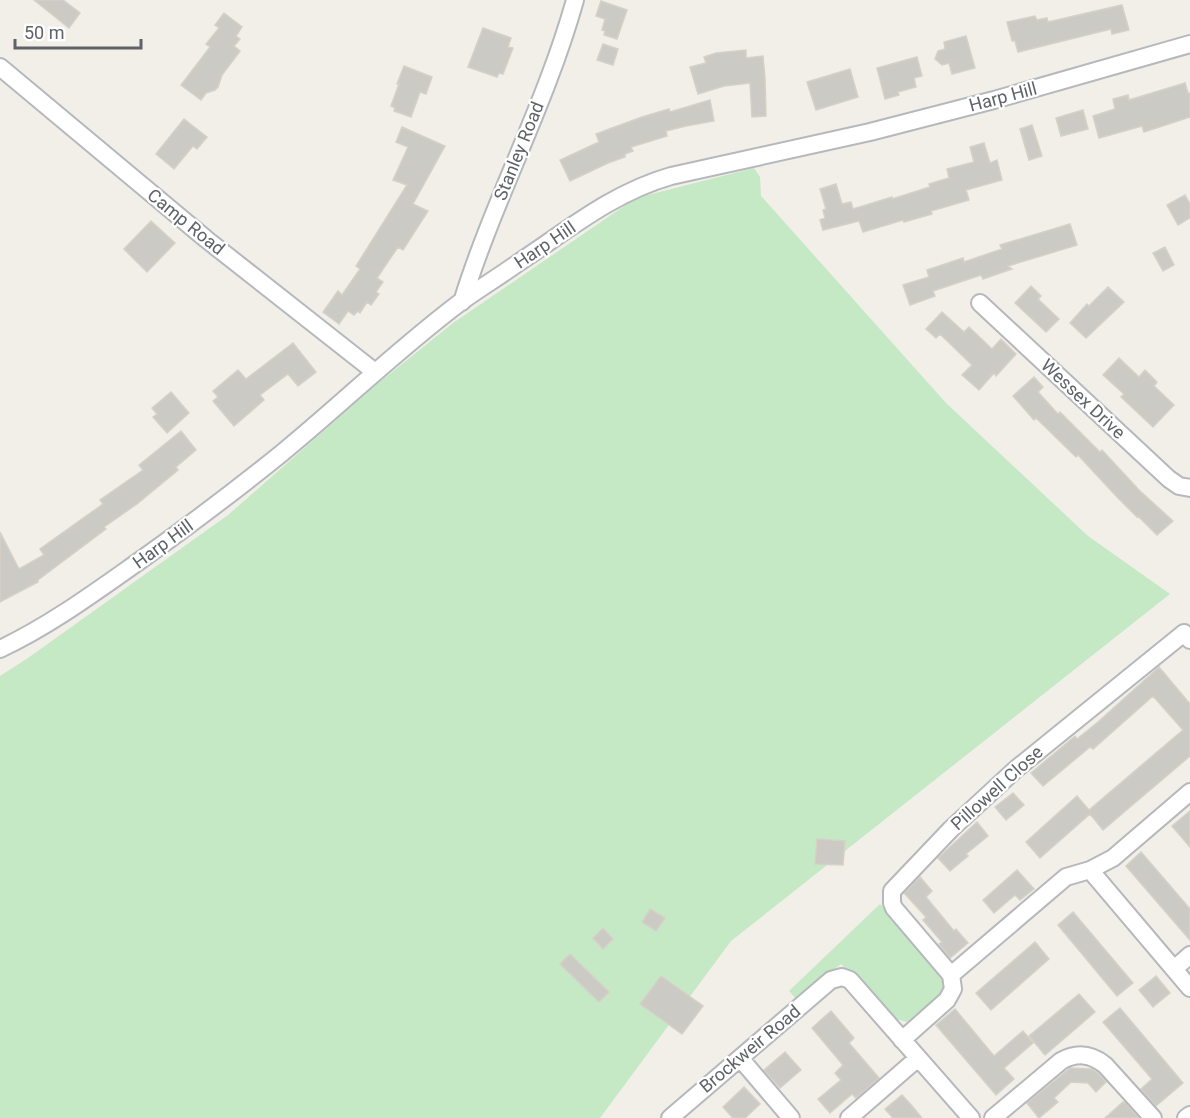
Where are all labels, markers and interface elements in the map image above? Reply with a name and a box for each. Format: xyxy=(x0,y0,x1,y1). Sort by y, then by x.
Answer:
scale bar xyxy=(15,12,141,50)
text: 50 m xyxy=(24,22,64,43)
street label: Harp Hill xyxy=(967,77,1039,116)
street label: Stanley Road xyxy=(489,98,548,203)
street label: Camp Road xyxy=(144,184,229,259)
street label: Harp Hill xyxy=(510,217,579,273)
street label: Wessex Drive xyxy=(1037,354,1130,443)
street label: Harp Hill xyxy=(129,515,197,572)
street label: Pillowell Close xyxy=(946,741,1047,834)
street label: Brockweir Road xyxy=(695,1000,804,1097)

